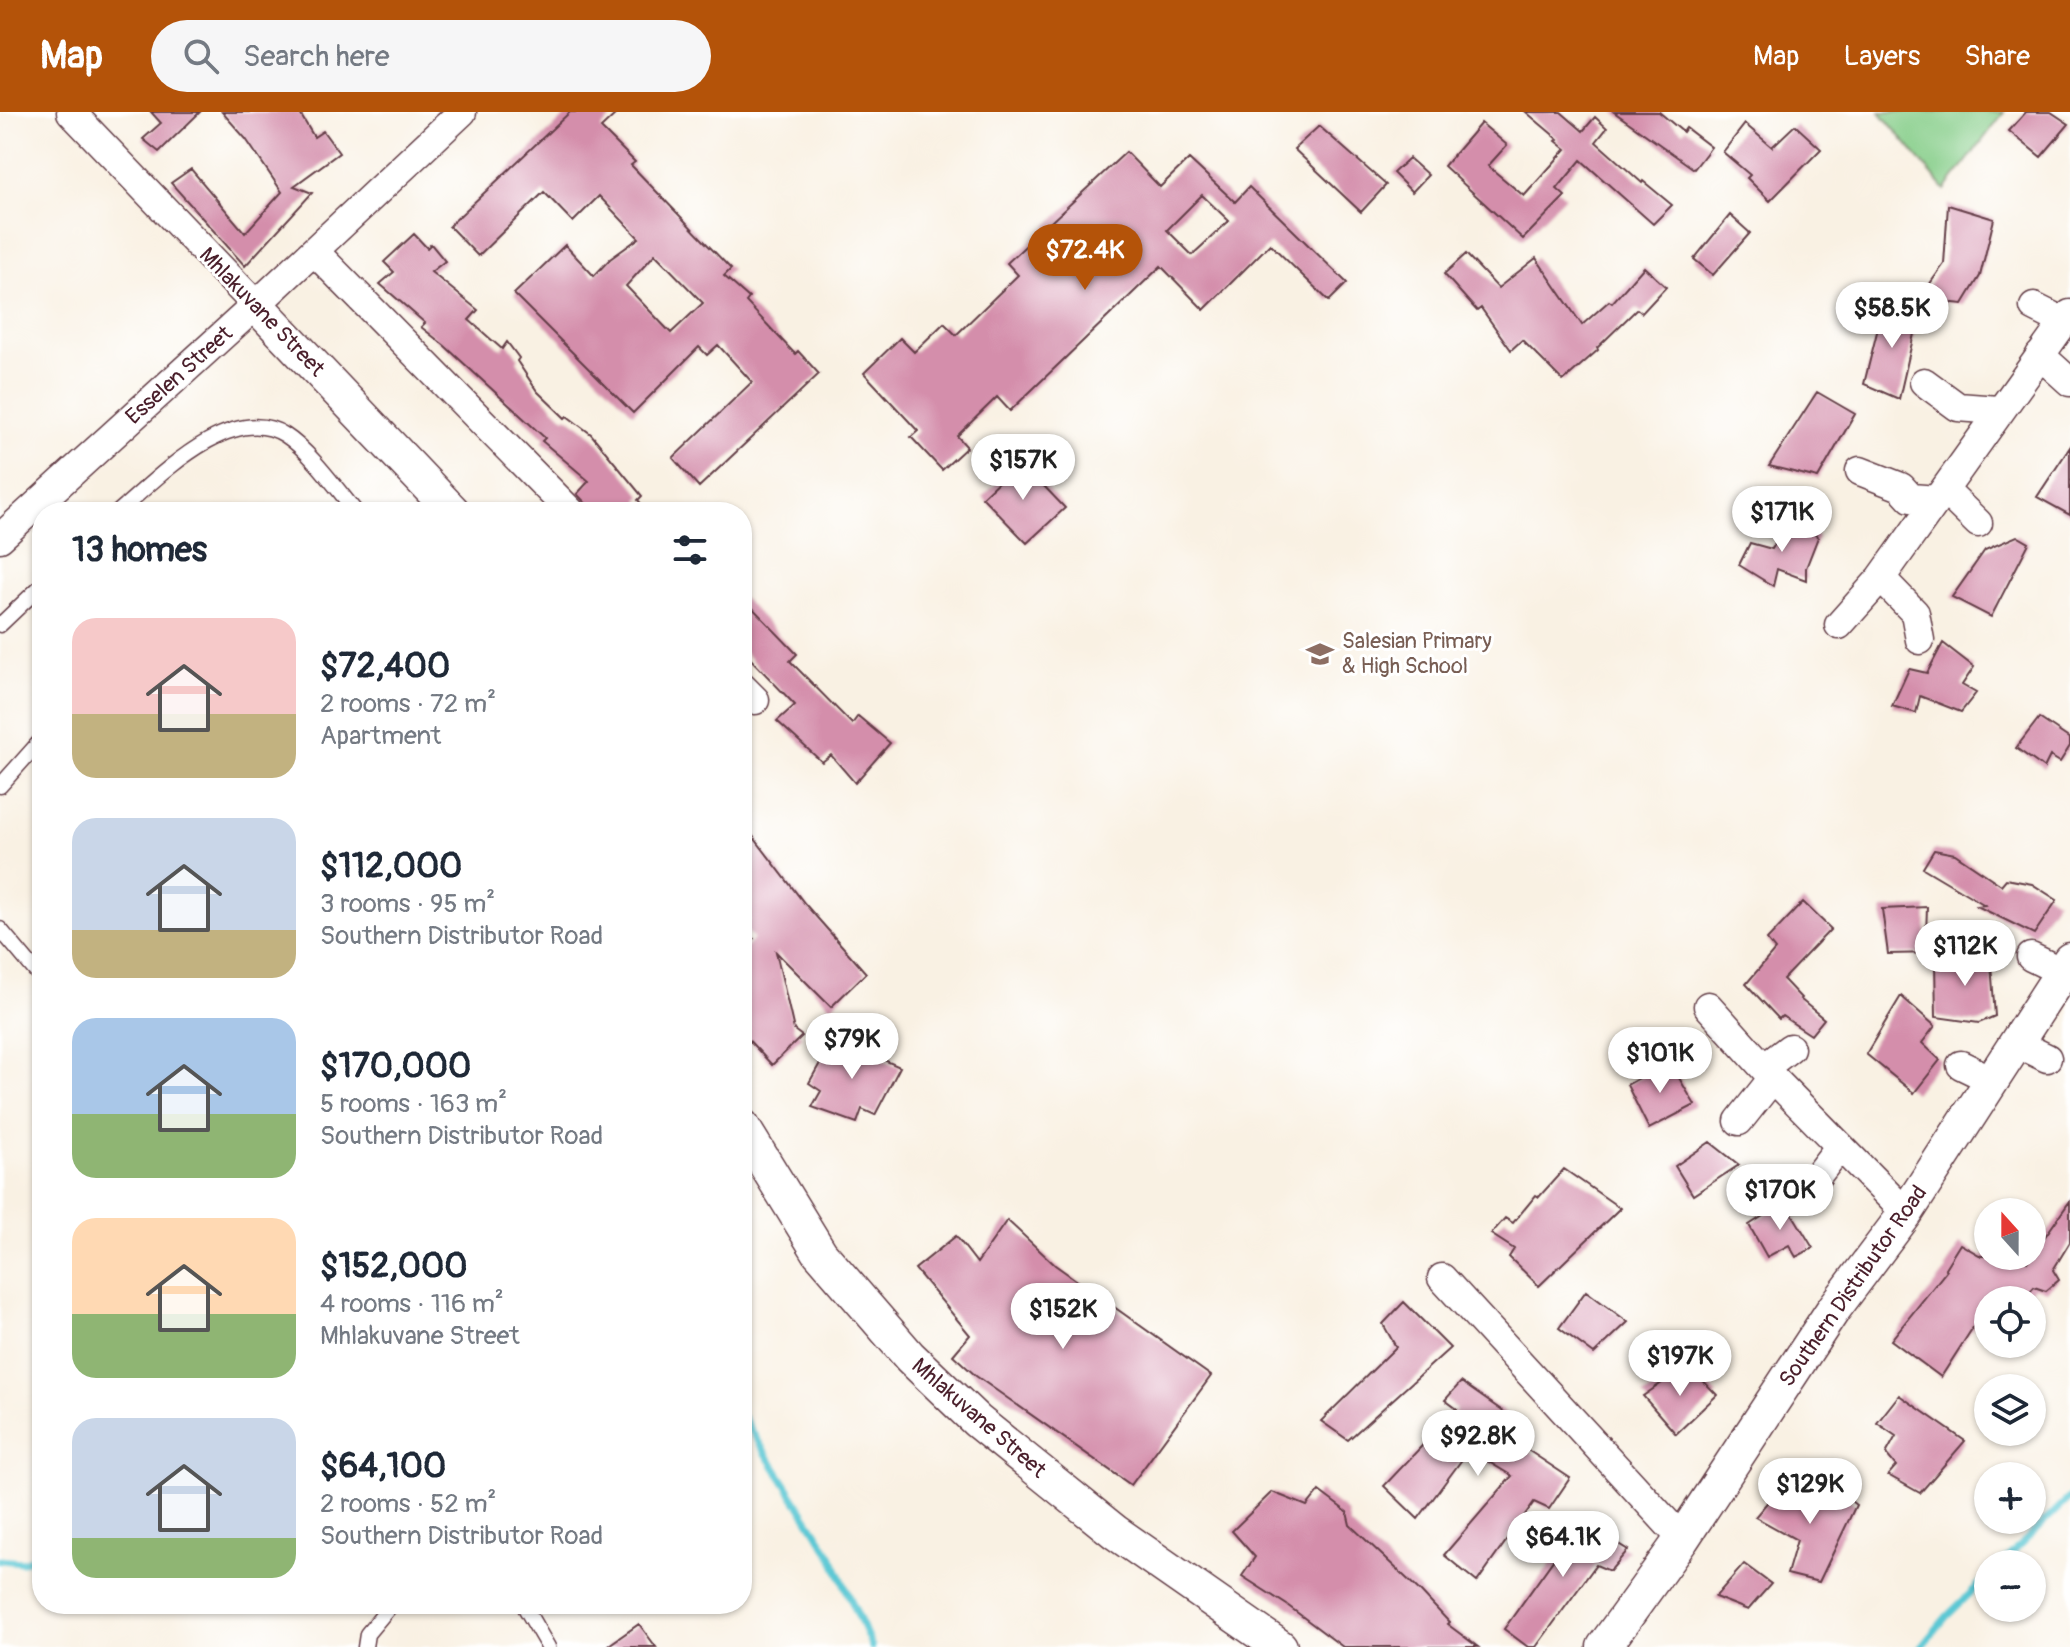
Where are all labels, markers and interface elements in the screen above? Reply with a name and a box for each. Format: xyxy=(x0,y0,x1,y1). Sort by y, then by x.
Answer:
search box xyxy=(151,20,711,92)
text: Map xyxy=(40,32,103,80)
icon: search xyxy=(179,34,223,78)
text: Search here xyxy=(243,38,390,75)
text: Map xyxy=(1753,39,1799,74)
text: Layers xyxy=(1843,39,1920,74)
text: Share xyxy=(1964,39,2030,74)
pin: $72.4K xyxy=(1020,224,1150,292)
text: $72.4K xyxy=(1046,234,1124,266)
street label: Mhlakuvane Street xyxy=(193,241,331,383)
pin: $58.5K xyxy=(1827,282,1957,350)
text: $58.5K xyxy=(1854,292,1930,324)
street label: Esselen Street xyxy=(120,320,238,430)
pin: $157K xyxy=(967,434,1079,502)
text: $157K xyxy=(989,444,1057,476)
pin: $171K xyxy=(1726,486,1838,554)
text: $171K xyxy=(1750,496,1814,528)
icon: filters xyxy=(668,528,712,572)
text: 13 homes xyxy=(72,529,207,572)
place label: Salesian Primary & High School xyxy=(1342,627,1492,680)
school or university icon: Salesian Primary & High School xyxy=(1305,639,1335,669)
text: $72,400 xyxy=(320,645,450,688)
icon: home xyxy=(136,650,232,746)
text: 2 rooms · 72 m² xyxy=(320,688,496,720)
text: Apartment xyxy=(320,720,441,752)
text: $112,000 xyxy=(320,845,462,888)
icon: home xyxy=(136,850,232,946)
text: 3 rooms · 95 m² xyxy=(320,888,495,920)
text: Southern Distributor Road xyxy=(320,920,603,952)
pin: $112K xyxy=(1909,920,2021,988)
text: $112K xyxy=(1933,930,1997,962)
pin: $79K xyxy=(805,1013,899,1081)
text: $79K xyxy=(824,1023,880,1055)
pin: $101K xyxy=(1604,1027,1716,1095)
text: $101K xyxy=(1626,1037,1694,1069)
text: $170,000 xyxy=(320,1045,471,1088)
icon: home xyxy=(136,1050,232,1146)
text: 5 rooms · 163 m² xyxy=(320,1088,507,1120)
text: Southern Distributor Road xyxy=(320,1120,603,1152)
pin: $170K xyxy=(1724,1164,1836,1232)
text: $170K xyxy=(1744,1174,1816,1206)
street label: Southern Distributor Road xyxy=(1773,1180,1933,1392)
north arrow xyxy=(1974,1198,2046,1270)
map controls xyxy=(1974,1198,2046,1622)
text: $152,000 xyxy=(320,1245,467,1288)
icon: home xyxy=(136,1250,232,1346)
pin: $152K xyxy=(1007,1283,1119,1351)
button: locate xyxy=(1974,1286,2046,1358)
text: 4 rooms · 116 m² xyxy=(320,1288,504,1320)
text: $152K xyxy=(1029,1293,1097,1325)
text: Mhlakuvane Street xyxy=(320,1320,520,1352)
pin: $197K xyxy=(1624,1330,1736,1398)
text: $197K xyxy=(1646,1340,1714,1372)
street label: Mhlakuvane Street xyxy=(906,1352,1052,1484)
button: layers xyxy=(1974,1374,2046,1446)
pin: $92.8K xyxy=(1413,1410,1543,1478)
text: $92.8K xyxy=(1440,1420,1516,1452)
text: $64,100 xyxy=(320,1445,446,1488)
icon: home xyxy=(136,1450,232,1546)
pin: $129K xyxy=(1754,1458,1866,1526)
button: + xyxy=(1974,1462,2046,1534)
text: $129K xyxy=(1776,1468,1844,1500)
text: 2 rooms · 52 m² xyxy=(320,1488,496,1520)
pin: $64.1K xyxy=(1498,1511,1628,1579)
text: Southern Distributor Road xyxy=(320,1520,603,1552)
text: $64.1K xyxy=(1525,1521,1601,1553)
button: − xyxy=(1974,1550,2046,1622)

